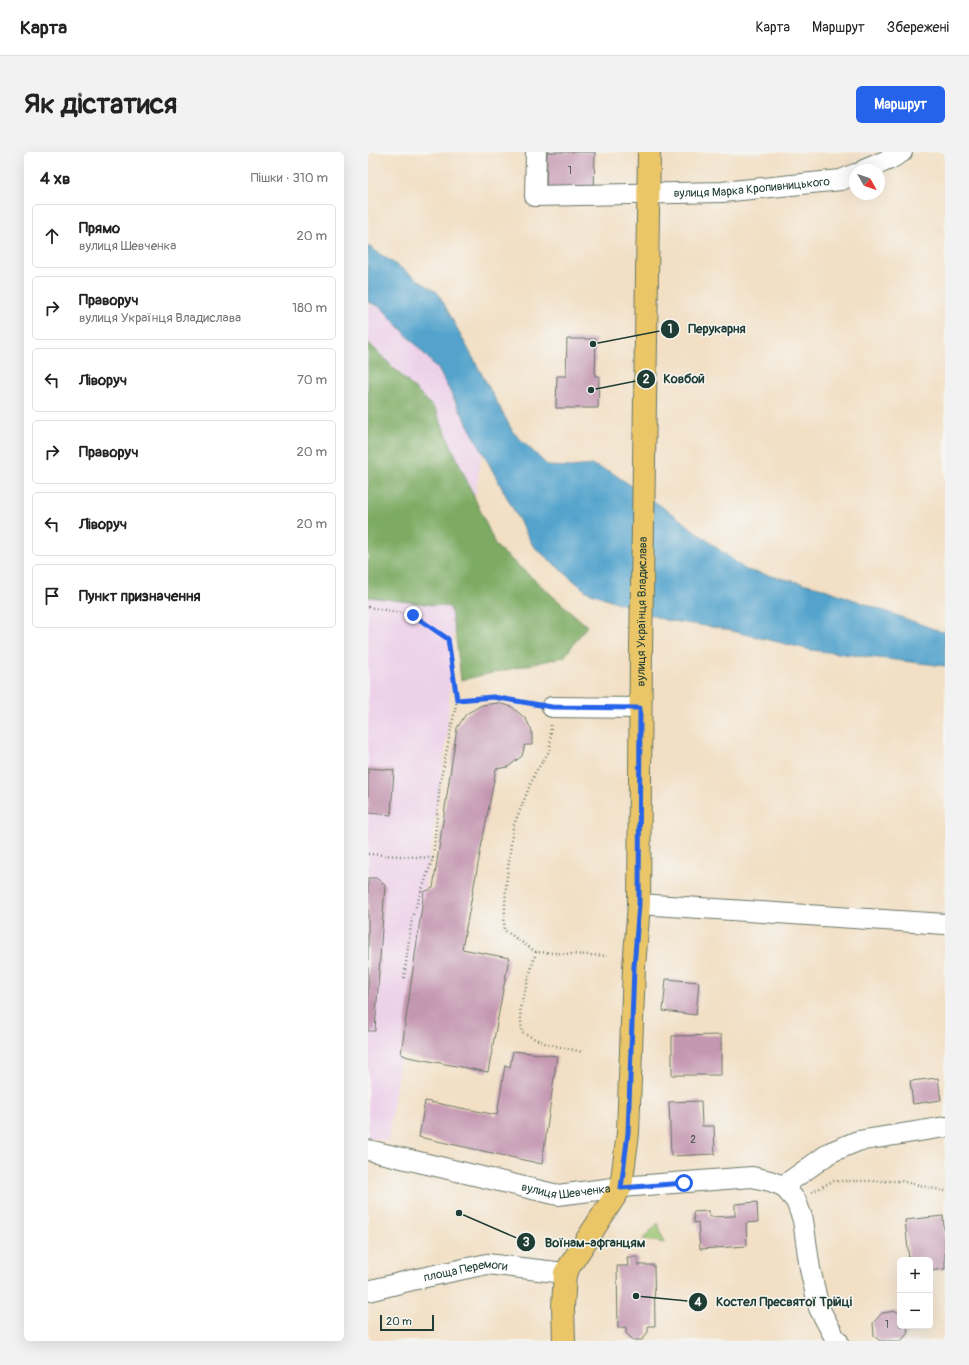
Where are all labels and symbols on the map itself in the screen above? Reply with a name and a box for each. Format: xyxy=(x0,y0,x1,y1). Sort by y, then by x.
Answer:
north arrow xyxy=(849,164,885,200)
house number: 1 xyxy=(568,165,572,177)
street label: вулиця Марка Кропивницького xyxy=(673,174,831,201)
callout: Перукарня xyxy=(660,316,753,341)
text: Перукарня xyxy=(688,321,746,337)
text: 1 xyxy=(668,322,672,337)
callout: Ковбой xyxy=(636,366,713,391)
text: Ковбой xyxy=(663,371,705,387)
text: 2 xyxy=(643,372,650,387)
street label: вулиця Українця Владислава xyxy=(633,536,650,686)
route end xyxy=(404,606,422,624)
house number: 2 xyxy=(690,1134,696,1146)
route start xyxy=(675,1174,693,1192)
street label: вулиця Шевченка xyxy=(520,1179,612,1203)
callout: Воїнам-афганцям xyxy=(516,1230,653,1255)
text: 3 xyxy=(523,1235,530,1250)
text: Воїнам-афганцям xyxy=(545,1235,646,1251)
street label: площа Перемоги xyxy=(422,1256,509,1285)
callout: Костел Пресвятої Трійці xyxy=(688,1289,860,1314)
text: Костел Пресвятої Трійці xyxy=(716,1294,853,1310)
text: 4 xyxy=(694,1295,702,1310)
scale bar xyxy=(380,1313,434,1332)
house number: 1 xyxy=(885,1319,889,1331)

